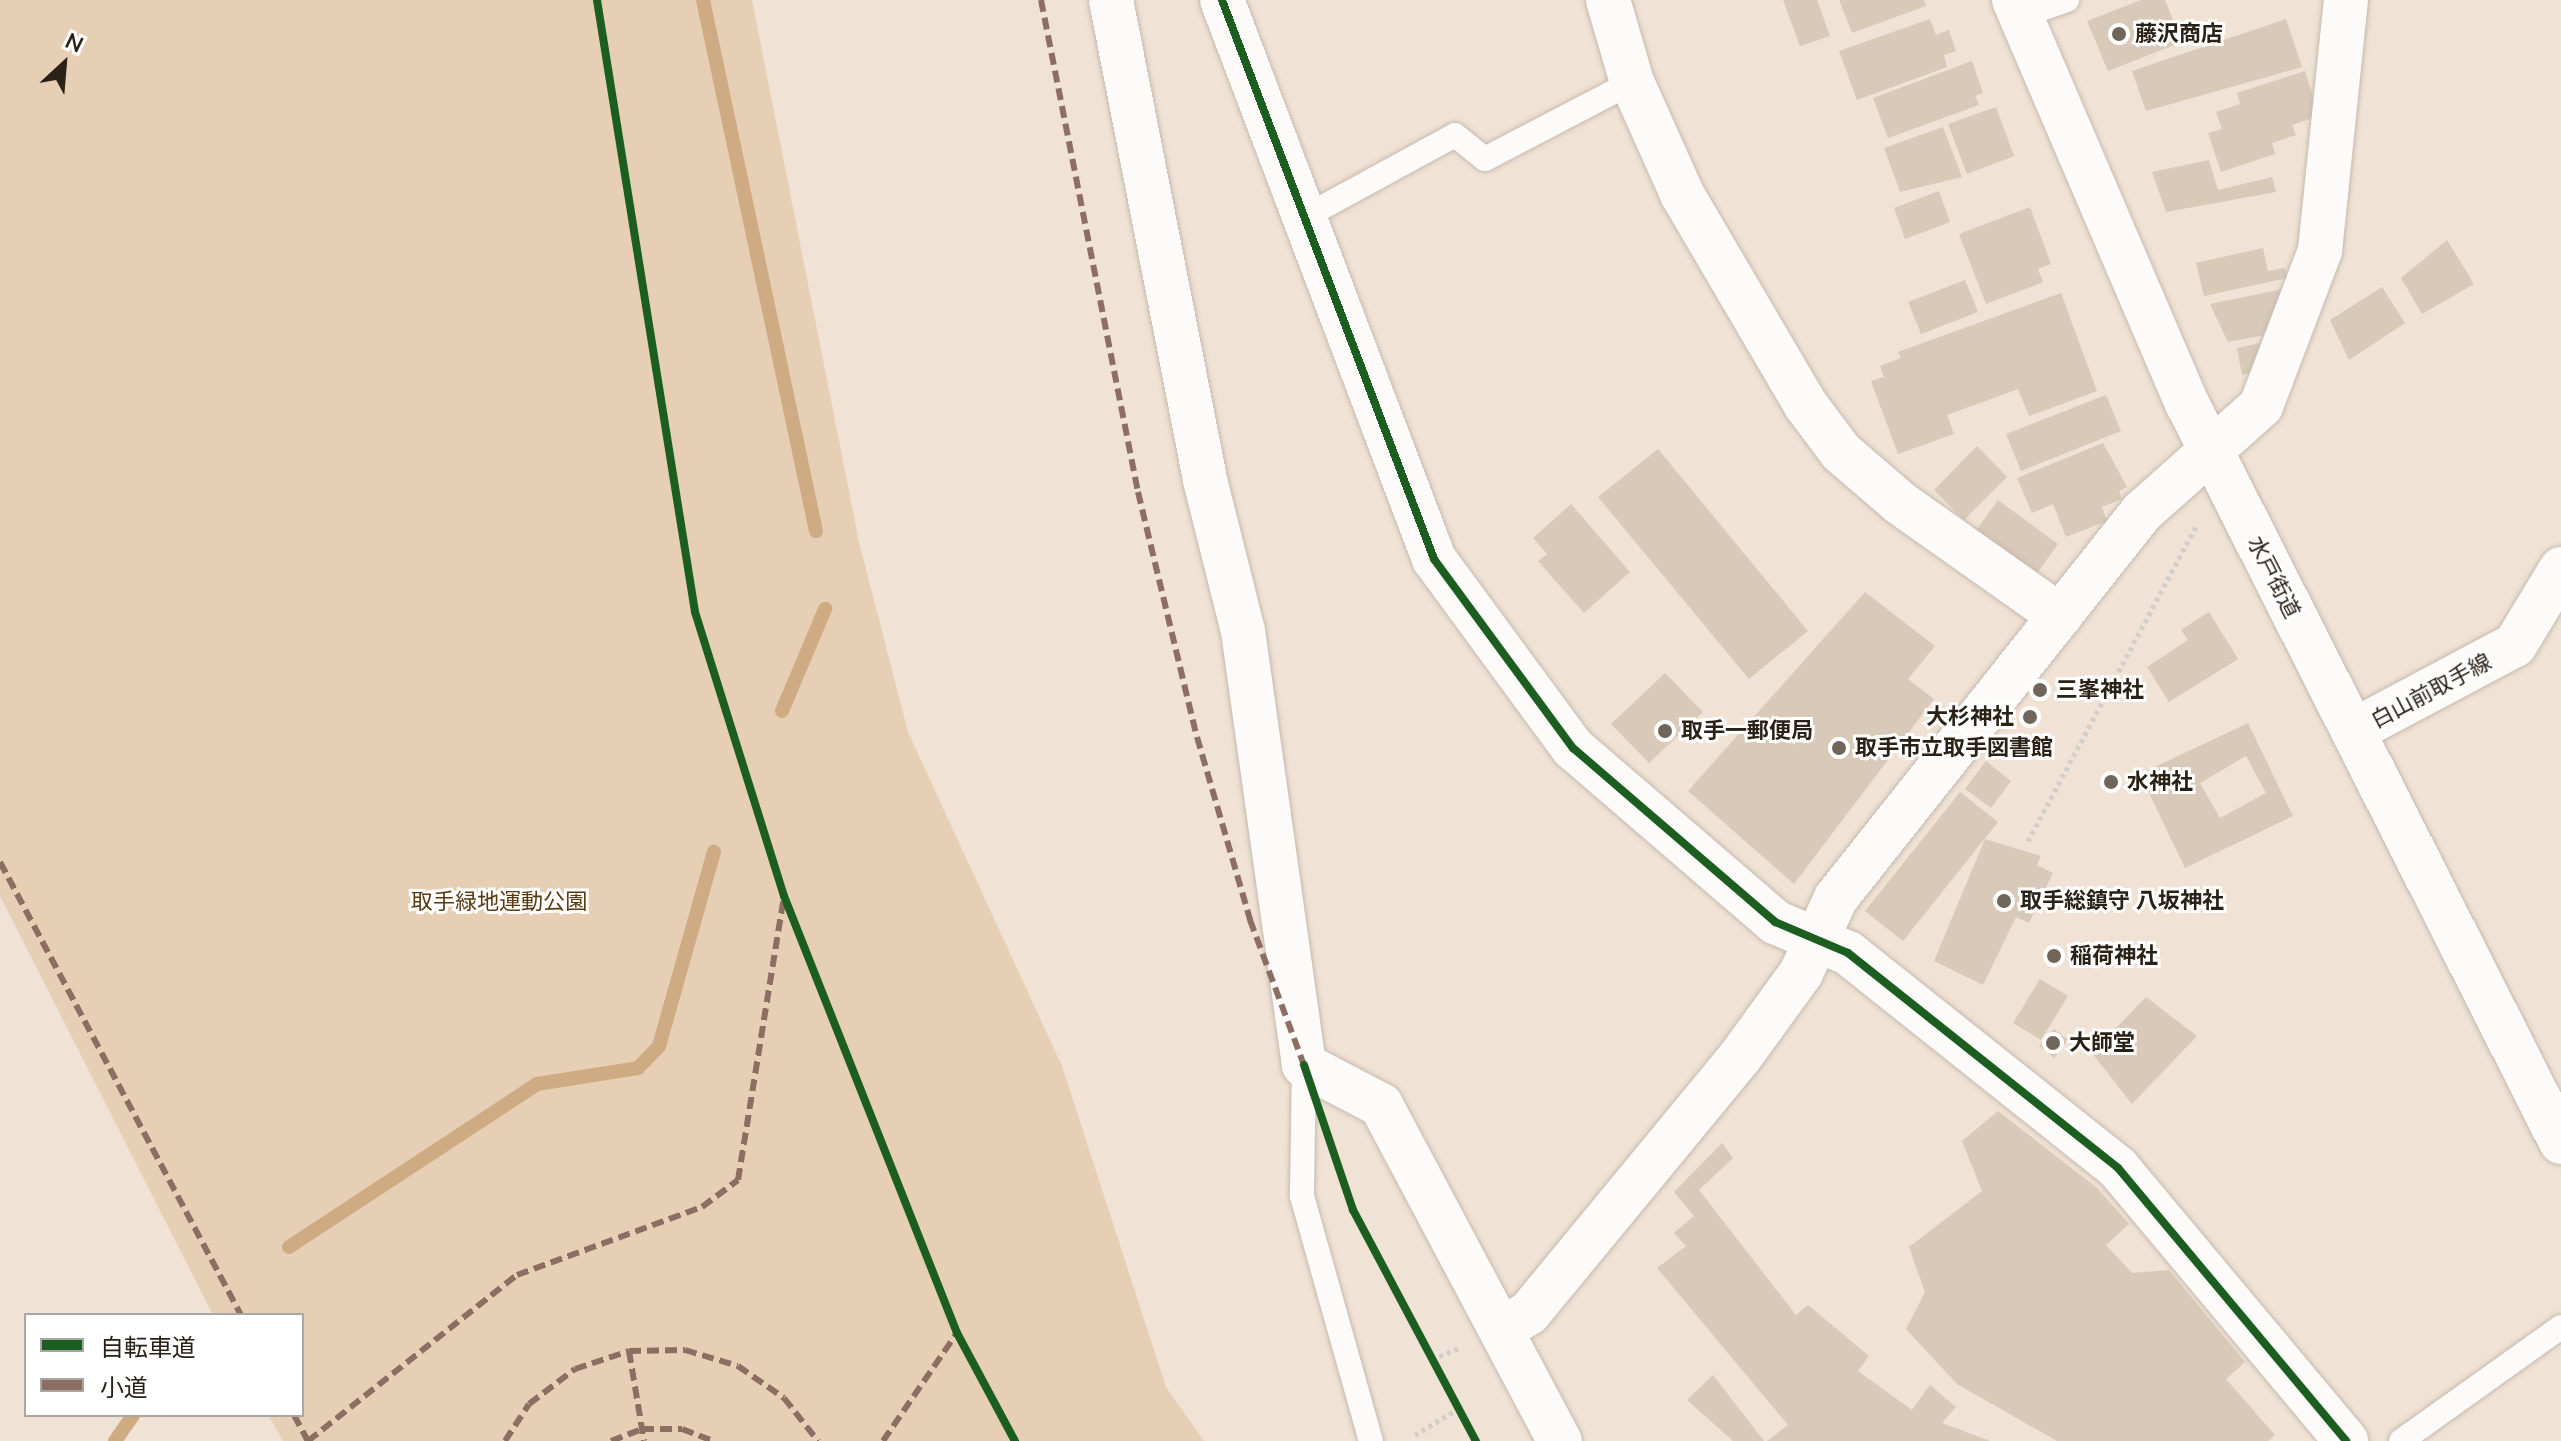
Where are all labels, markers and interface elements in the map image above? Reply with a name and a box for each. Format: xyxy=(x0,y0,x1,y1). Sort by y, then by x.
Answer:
place label: 藤沢商店 xyxy=(2135,21,2223,47)
north arrow xyxy=(24,24,104,104)
marker: 藤沢商店 xyxy=(2110,25,2128,43)
text: N xyxy=(61,26,88,59)
street label: 水戸街道 xyxy=(2242,532,2306,622)
street label: 白山前取手線 xyxy=(2367,648,2495,734)
place label: 三峯神社 xyxy=(2056,677,2144,703)
marker: 三峯神社 xyxy=(2031,681,2049,699)
place label: 大杉神社 xyxy=(1926,704,2014,730)
marker: 大杉神社 xyxy=(2021,708,2039,726)
place label: 取手一郵便局 xyxy=(1681,718,1813,744)
marker: 取手一郵便局 xyxy=(1656,722,1674,740)
place label: 取手市立取手図書館 xyxy=(1855,735,2053,761)
marker: 取手市立取手図書館 xyxy=(1830,739,1848,757)
place label: 水神社 xyxy=(2127,769,2193,795)
marker: 水神社 xyxy=(2102,773,2120,791)
place label: 取手総鎮守 八坂神社 xyxy=(2020,888,2224,914)
park label: 取手緑地運動公園 xyxy=(411,889,587,915)
marker: 取手総鎮守 八坂神社 xyxy=(1995,892,2013,910)
place label: 稲荷神社 xyxy=(2070,943,2158,969)
marker: 稲荷神社 xyxy=(2045,947,2063,965)
place label: 大師堂 xyxy=(2069,1030,2135,1056)
marker: 大師堂 xyxy=(2044,1034,2062,1052)
legend xyxy=(24,1313,304,1417)
text: 自転車道 xyxy=(100,1332,196,1362)
text: 小道 xyxy=(100,1372,148,1402)

